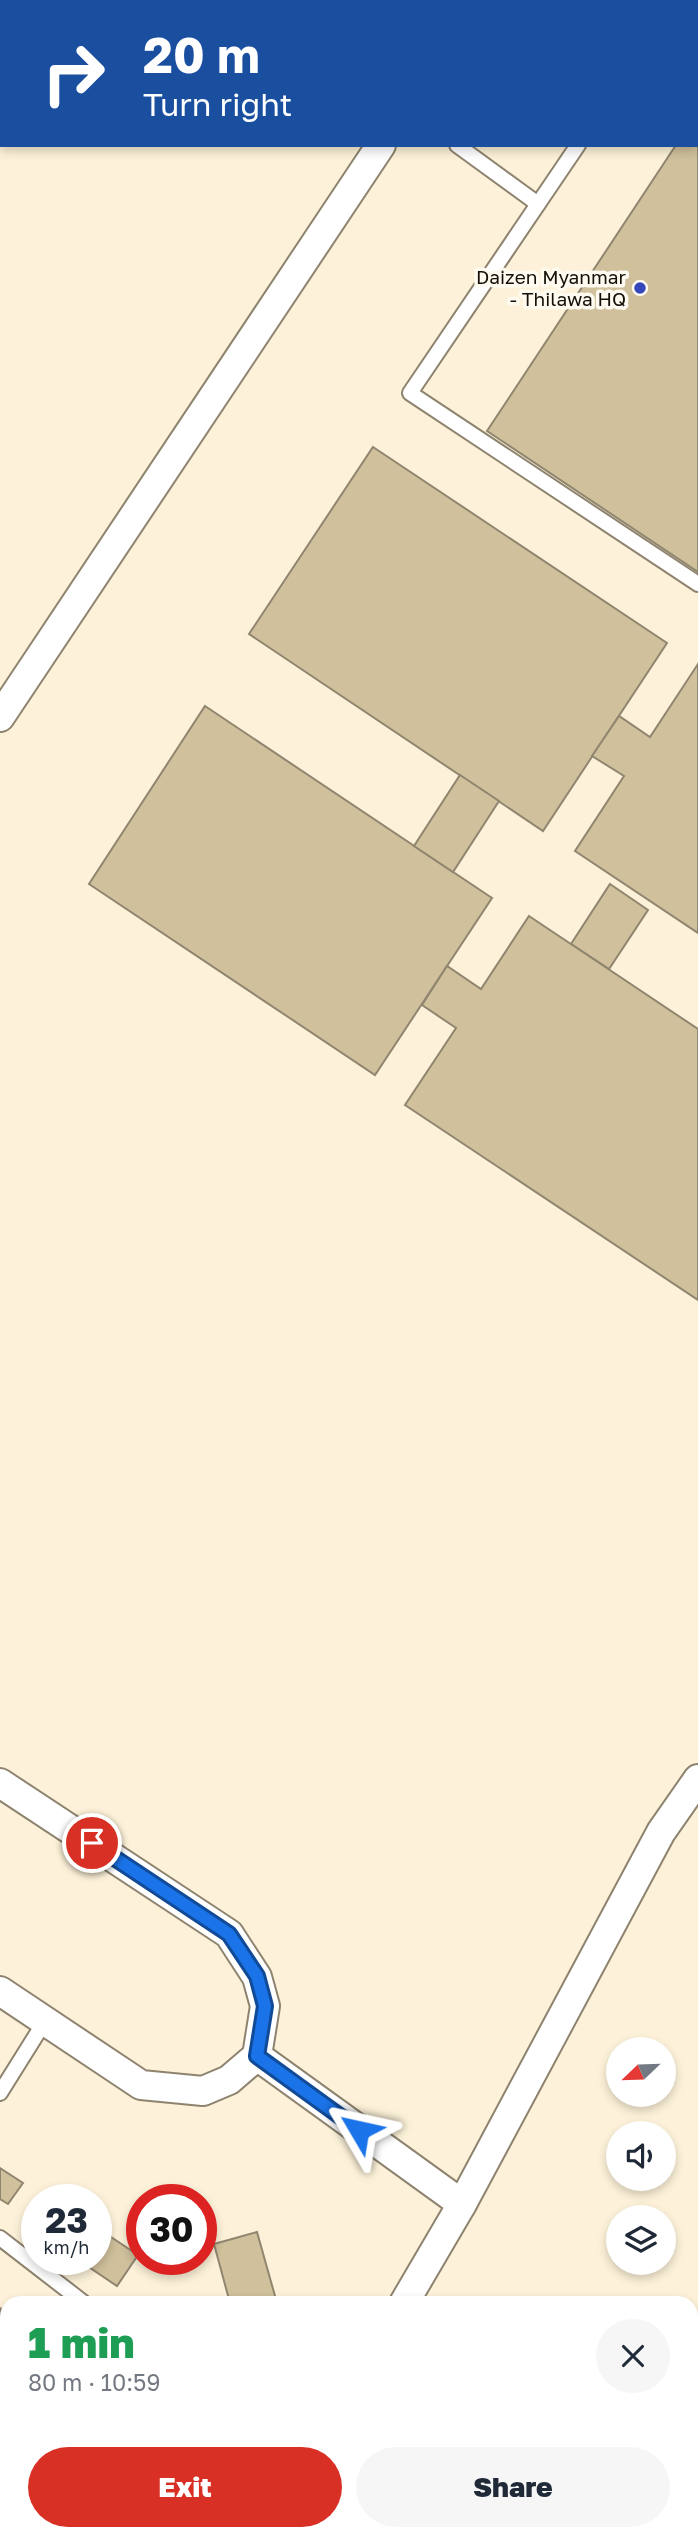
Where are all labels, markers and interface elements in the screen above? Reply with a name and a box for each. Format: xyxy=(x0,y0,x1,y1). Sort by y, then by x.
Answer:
text: 20 m xyxy=(143,25,260,84)
icon: right xyxy=(28,28,119,119)
text: Turn right xyxy=(143,85,292,123)
place label: Daizen Myanmar - Thilawa HQ xyxy=(476,265,627,310)
marker: Daizen Myanmar - Thilawa HQ xyxy=(632,280,648,296)
pin xyxy=(62,1813,122,1873)
icon: arrive xyxy=(73,1824,111,1862)
north arrow xyxy=(606,2037,676,2107)
map controls xyxy=(606,2037,676,2275)
position arrow xyxy=(322,2093,396,2167)
button: sound xyxy=(606,2121,676,2191)
speed limit sign: 30 xyxy=(126,2184,217,2275)
text: 23 xyxy=(45,2199,88,2241)
button: layers xyxy=(606,2205,676,2275)
text: km/h xyxy=(44,2236,89,2258)
text: 1 min xyxy=(28,2317,135,2367)
button: close xyxy=(596,2319,670,2393)
text: 80 m · 10:59 xyxy=(28,2368,160,2396)
button: Exit xyxy=(28,2447,342,2527)
button: Share xyxy=(356,2447,670,2527)

